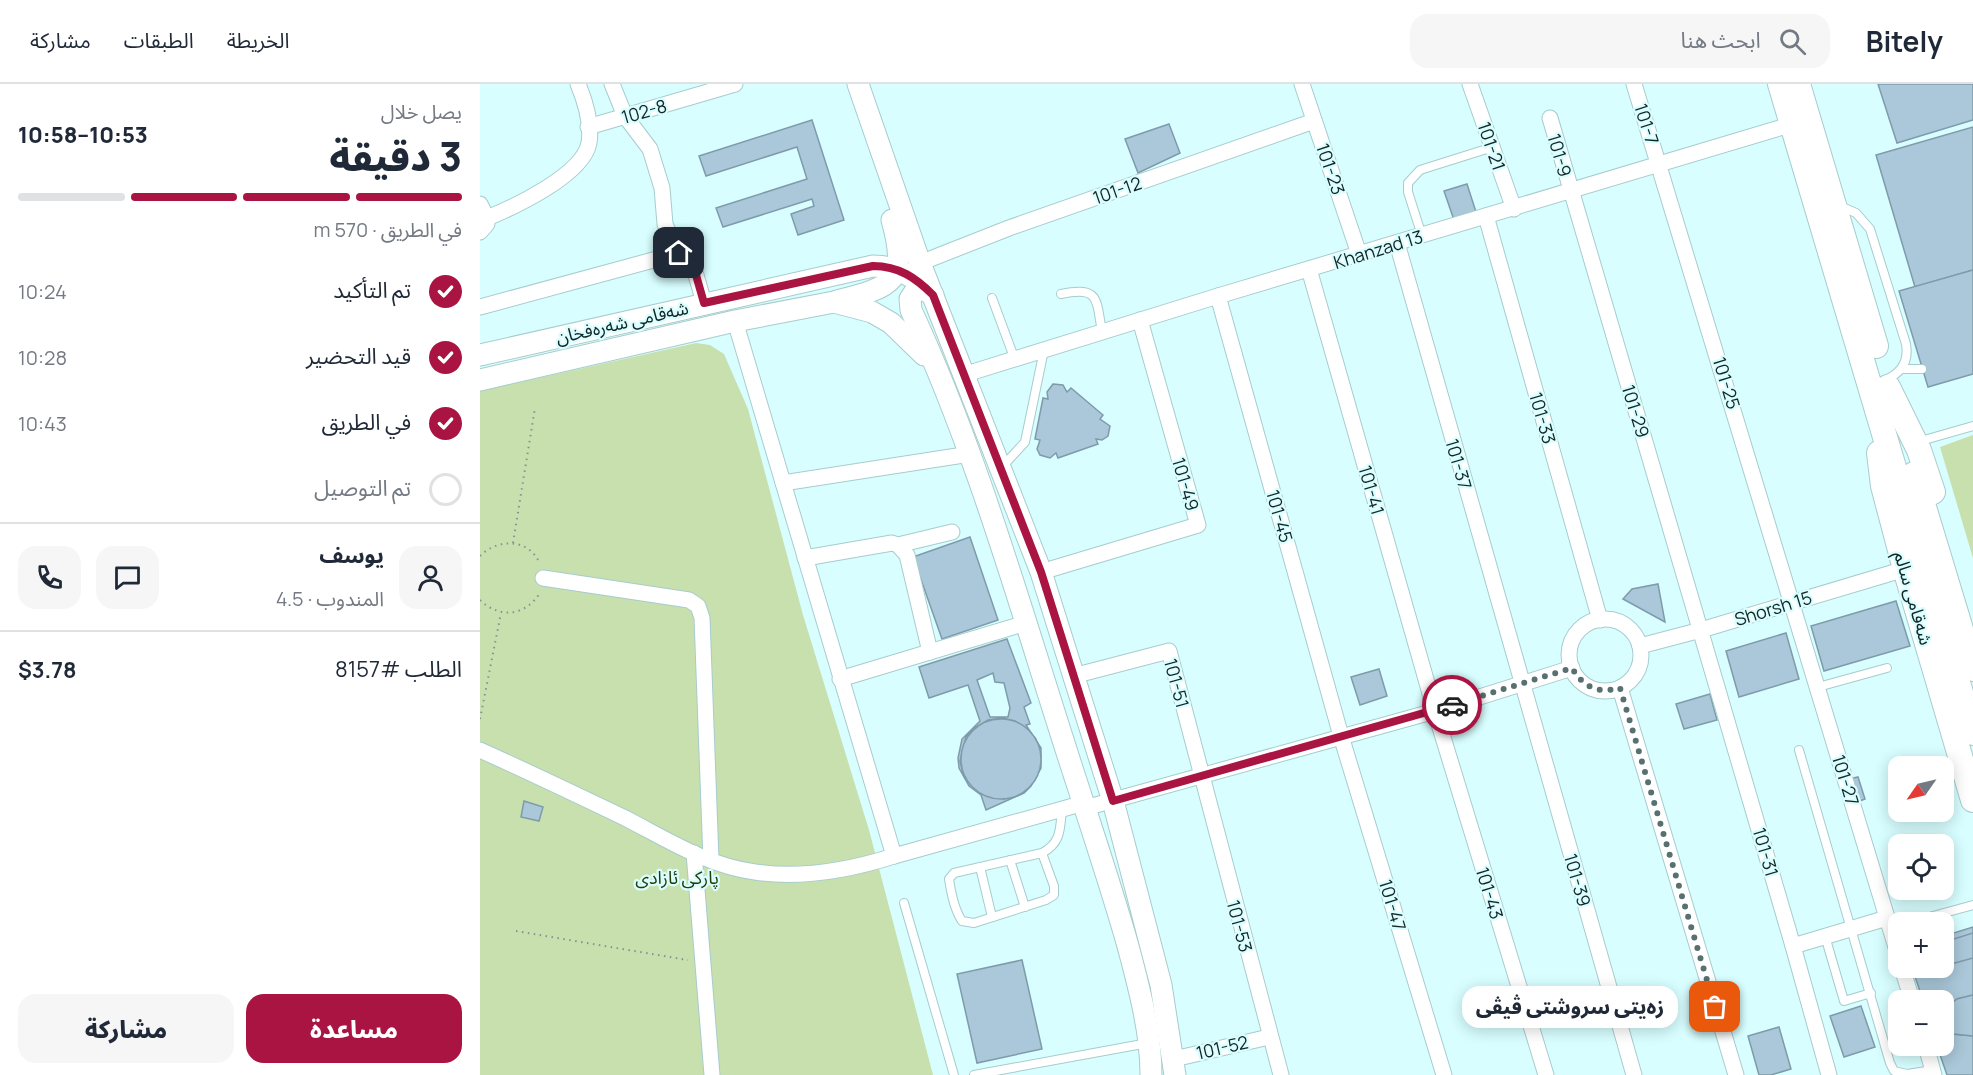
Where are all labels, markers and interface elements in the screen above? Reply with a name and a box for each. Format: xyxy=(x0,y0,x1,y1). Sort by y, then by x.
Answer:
search box xyxy=(1410,14,1830,68)
text: Bitely xyxy=(1866,22,1943,60)
text: ابحث هنا xyxy=(1681,25,1761,55)
icon: search xyxy=(1776,25,1809,58)
text: مشاركة xyxy=(30,26,91,54)
text: الطبقات xyxy=(124,26,194,54)
text: الخريطة xyxy=(227,26,290,54)
street label: 102-8 xyxy=(618,93,670,129)
text: يصل خلال xyxy=(381,98,462,125)
street label: 101-7 xyxy=(1629,100,1665,148)
street label: 101-21 xyxy=(1473,119,1511,173)
text: 10:53–10:58 xyxy=(18,120,148,150)
text: 3 دقيقة xyxy=(329,129,462,183)
street label: 101-9 xyxy=(1542,131,1578,179)
street label: 101-23 xyxy=(1311,140,1351,198)
street label: 101-12 xyxy=(1090,171,1144,209)
text: في الطريق · 570 m xyxy=(313,216,462,243)
street label: Khanzad 13 xyxy=(1330,224,1426,274)
pin xyxy=(653,227,704,278)
icon: home xyxy=(662,236,695,269)
text: تم التأكيد xyxy=(333,275,411,305)
icon: check xyxy=(429,275,462,308)
text: 10:24 xyxy=(18,278,67,305)
street label: شەقامی شەرەفخان xyxy=(553,295,691,349)
text: قيد التحضير xyxy=(306,341,411,371)
icon: check xyxy=(429,341,462,374)
text: 10:28 xyxy=(18,344,67,371)
street label: 101-25 xyxy=(1708,354,1746,412)
street label: 101-29 xyxy=(1617,382,1655,440)
street label: 101-33 xyxy=(1524,389,1562,447)
text: في الطريق xyxy=(322,407,411,437)
icon: check xyxy=(429,407,462,440)
text: 10:43 xyxy=(18,410,67,437)
street label: 101-37 xyxy=(1440,436,1478,492)
street label: 101-49 xyxy=(1167,455,1205,513)
street label: 101-41 xyxy=(1354,463,1390,517)
text: تم التوصيل xyxy=(314,473,411,503)
street label: 101-45 xyxy=(1261,487,1299,545)
text: يوسف xyxy=(319,540,384,570)
button: phone xyxy=(18,546,81,609)
button: chat xyxy=(96,546,159,609)
button: person xyxy=(399,546,462,609)
street label: شەقامی سالم xyxy=(1887,548,1939,648)
text: المندوب · 4.5 xyxy=(276,585,384,612)
street label: Shorsh 15 xyxy=(1731,585,1815,631)
text: الطلب #8157 xyxy=(335,654,462,684)
text: $3.78 xyxy=(18,655,77,685)
street label: 101-51 xyxy=(1159,656,1195,710)
courier xyxy=(1422,675,1482,735)
icon: car xyxy=(1436,689,1469,722)
street label: 101-27 xyxy=(1827,752,1865,808)
north arrow xyxy=(1888,756,1954,822)
map controls xyxy=(1888,756,1954,1056)
street label: 101-31 xyxy=(1748,825,1784,879)
button: locate xyxy=(1888,834,1954,900)
street label: 101-39 xyxy=(1559,851,1597,909)
street label: 101-43 xyxy=(1471,864,1509,922)
park label: پارکی ئازادی xyxy=(635,865,719,889)
street label: 101-47 xyxy=(1374,877,1412,933)
street label: 101-53 xyxy=(1222,897,1258,955)
button: + xyxy=(1888,912,1954,978)
pin xyxy=(1689,981,1740,1032)
callout: زەیتی سروشتی ڤیڤی xyxy=(1463,986,1679,1028)
icon: bag xyxy=(1698,990,1731,1023)
button: − xyxy=(1888,990,1954,1056)
text: زەیتی سروشتی ڤیڤی xyxy=(1476,993,1664,1020)
button: مشاركة xyxy=(18,994,234,1063)
button: مساعدة xyxy=(246,994,462,1063)
street label: 101-52 xyxy=(1194,1029,1250,1065)

